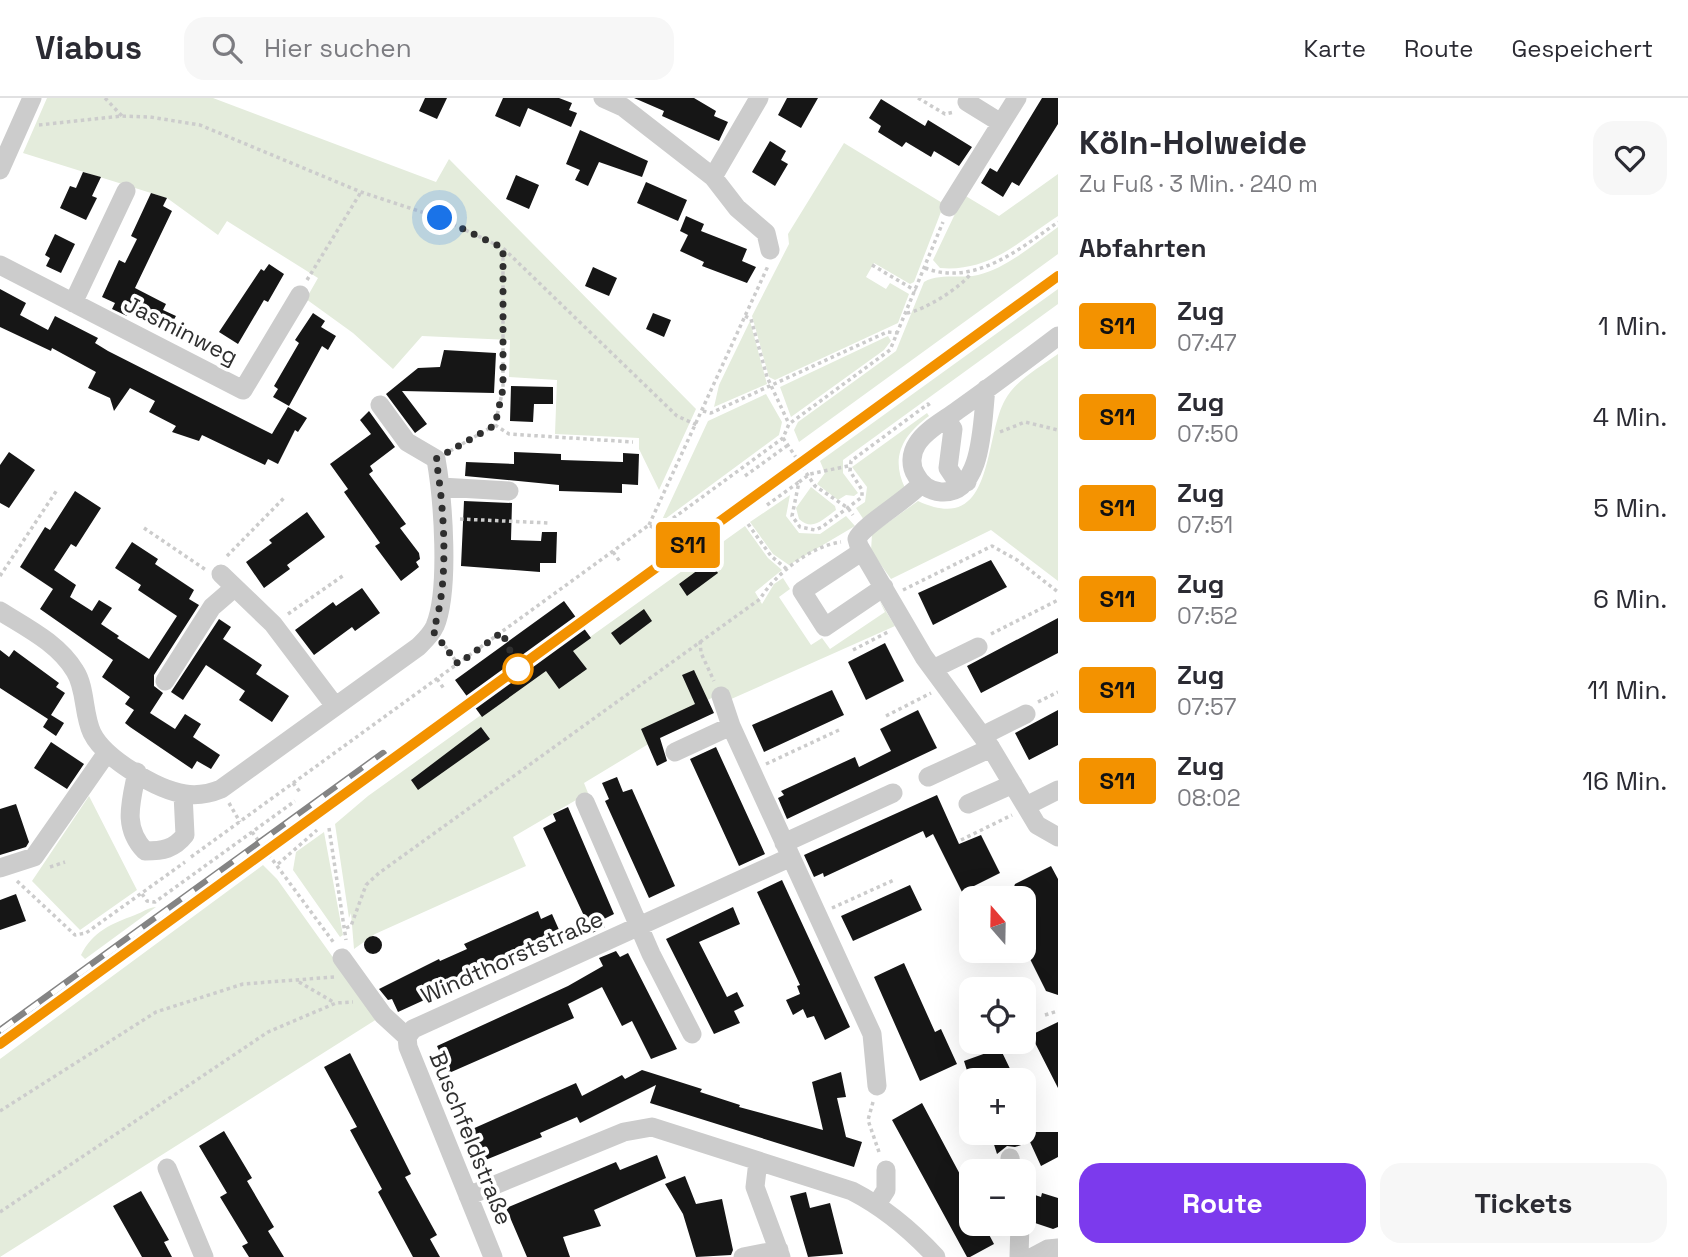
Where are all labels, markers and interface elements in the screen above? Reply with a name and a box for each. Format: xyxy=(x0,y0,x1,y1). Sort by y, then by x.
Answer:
search box xyxy=(184,17,674,80)
text: Viabus xyxy=(35,27,142,69)
icon: search xyxy=(208,29,246,67)
text: Hier suchen xyxy=(264,31,412,65)
text: Karte xyxy=(1304,33,1366,64)
text: Route xyxy=(1404,33,1473,64)
text: Gespeichert xyxy=(1511,33,1653,64)
button: heart xyxy=(1593,121,1667,195)
text: Köln-Holweide xyxy=(1079,122,1307,164)
text: Zu Fuß · 3 Min. · 240 m xyxy=(1079,169,1318,199)
your location xyxy=(422,200,457,235)
text: Abfahrten xyxy=(1079,231,1207,265)
street label: Jasminweg xyxy=(119,288,243,372)
text: Zug xyxy=(1177,294,1224,328)
text: 1 Min. xyxy=(1598,309,1667,343)
text: S11 xyxy=(1099,310,1136,341)
text: 07:47 xyxy=(1177,328,1237,358)
text: Zug xyxy=(1177,385,1224,419)
text: 4 Min. xyxy=(1593,400,1667,434)
text: S11 xyxy=(1099,401,1136,432)
text: 07:50 xyxy=(1177,419,1239,449)
text: Zug xyxy=(1177,476,1224,510)
text: 5 Min. xyxy=(1593,491,1667,525)
text: S11 xyxy=(1099,492,1136,523)
text: 07:51 xyxy=(1177,510,1233,540)
line badge: S11 xyxy=(648,522,728,568)
text: S11 xyxy=(670,529,706,560)
text: Zug xyxy=(1177,567,1224,601)
text: 6 Min. xyxy=(1593,582,1667,616)
text: S11 xyxy=(1099,583,1136,614)
text: 07:52 xyxy=(1177,601,1238,631)
unlabelled marker xyxy=(503,654,533,684)
text: Zug xyxy=(1177,658,1224,692)
text: 11 Min. xyxy=(1587,673,1667,707)
text: S11 xyxy=(1099,674,1136,705)
text: 07:57 xyxy=(1177,692,1237,722)
text: Zug xyxy=(1177,749,1224,783)
text: 16 Min. xyxy=(1582,764,1667,798)
text: S11 xyxy=(1099,765,1136,796)
text: 08:02 xyxy=(1177,783,1241,813)
north arrow xyxy=(959,886,1036,962)
map controls xyxy=(959,886,1036,1236)
street label: Windthorststraße xyxy=(416,903,608,1011)
button: locate xyxy=(959,977,1036,1054)
street label: Buschfeldstraße xyxy=(423,1047,519,1229)
button: + xyxy=(959,1068,1036,1145)
button: − xyxy=(959,1159,1036,1236)
button: Route xyxy=(1079,1163,1366,1243)
button: Tickets xyxy=(1380,1163,1667,1243)

